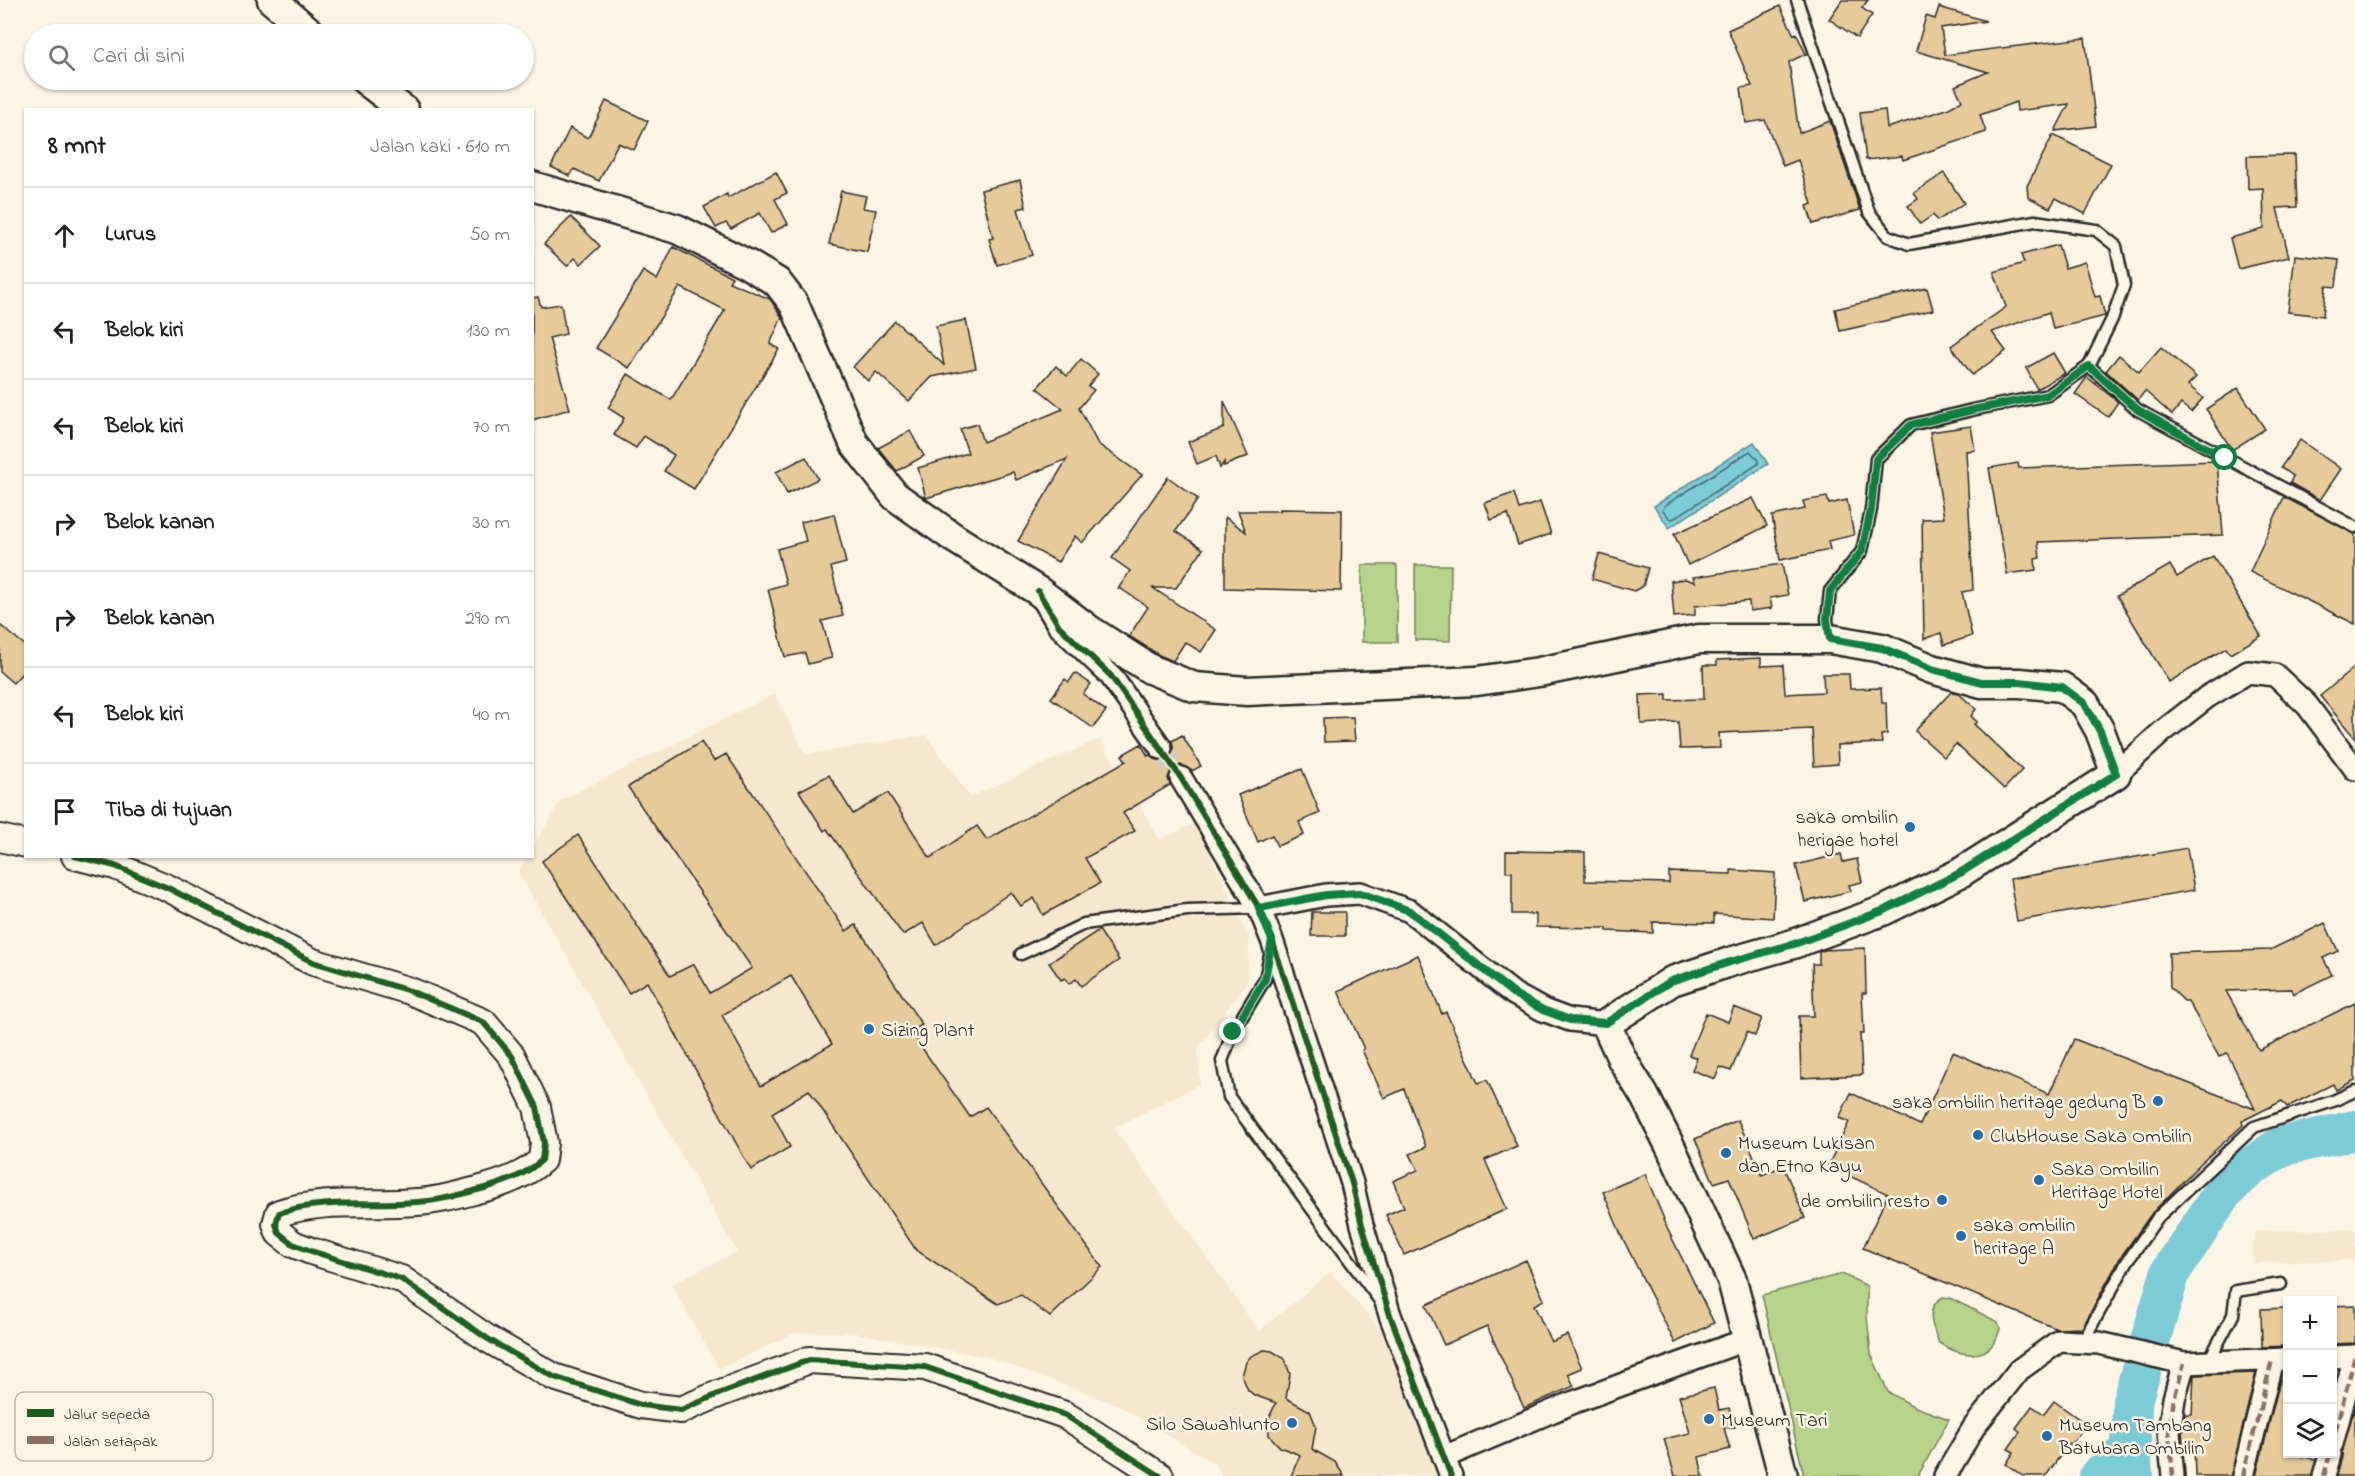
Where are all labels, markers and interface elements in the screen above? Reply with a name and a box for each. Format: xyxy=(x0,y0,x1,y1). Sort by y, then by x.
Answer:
search box xyxy=(24,24,534,90)
icon: search xyxy=(45,41,78,74)
text: Cari di sini xyxy=(93,41,185,73)
text: 8 mnt xyxy=(48,128,106,166)
text: Jalan kaki · 610 m xyxy=(370,133,510,162)
icon: ahead xyxy=(48,219,81,252)
text: Lurus xyxy=(105,219,156,251)
text: 50 m xyxy=(469,221,510,250)
icon: left xyxy=(48,315,81,348)
text: Belok kiri xyxy=(105,315,184,347)
text: 130 m xyxy=(466,317,510,346)
icon: left xyxy=(48,411,81,444)
text: Belok kiri xyxy=(105,411,184,443)
text: 70 m xyxy=(473,413,510,442)
route start xyxy=(2211,444,2237,470)
icon: right xyxy=(48,507,81,540)
text: Belok kanan xyxy=(105,507,214,539)
text: 30 m xyxy=(473,509,510,538)
icon: right xyxy=(48,603,81,636)
text: Belok kanan xyxy=(105,603,214,635)
text: 290 m xyxy=(465,605,510,634)
icon: left xyxy=(48,699,81,732)
text: Belok kiri xyxy=(105,699,184,731)
text: 40 m xyxy=(473,701,510,730)
icon: arrive xyxy=(48,795,81,828)
text: Tiba di tujuan xyxy=(105,795,232,827)
place label: saka ombilin herigae hotel xyxy=(1796,804,1898,857)
marker: saka ombilin herigae hotel xyxy=(1903,820,1917,834)
place label: Sizing Plant xyxy=(881,1017,975,1047)
route end xyxy=(1219,1018,1245,1044)
marker: Sizing Plant xyxy=(862,1022,876,1036)
place label: saka ombilin heritage gedung B xyxy=(1892,1089,2146,1119)
marker: saka ombilin heritage gedung B xyxy=(2151,1094,2165,1108)
place label: ClubHouse Saka Ombilin xyxy=(1990,1123,2192,1152)
marker: ClubHouse Saka Ombilin xyxy=(1971,1128,1985,1142)
place label: Museum Lukisan dan Etno Kayu xyxy=(1738,1130,1875,1182)
marker: Museum Lukisan dan Etno Kayu xyxy=(1719,1146,1733,1160)
place label: Saka Ombilin Heritage Hotel xyxy=(2051,1156,2163,1209)
marker: Saka Ombilin Heritage Hotel xyxy=(2032,1173,2046,1187)
place label: de ombilin resto xyxy=(1800,1188,1930,1217)
marker: de ombilin resto xyxy=(1935,1193,1949,1207)
place label: saka ombilin heritage A xyxy=(1973,1212,2076,1265)
marker: saka ombilin heritage A xyxy=(1954,1229,1968,1243)
map controls xyxy=(2283,1296,2337,1458)
button: + xyxy=(2283,1296,2337,1350)
button: − xyxy=(2283,1350,2337,1404)
legend xyxy=(15,1392,213,1461)
text: Jalur sepeda xyxy=(64,1403,150,1427)
button: layers xyxy=(2283,1404,2337,1458)
place label: Museum Tari xyxy=(1721,1407,1828,1436)
place label: Silo Sawahlunto xyxy=(1146,1411,1280,1440)
marker: Museum Tari xyxy=(1702,1412,1716,1426)
place label: Museum Tambang Batubara Ombilin xyxy=(2058,1412,2212,1464)
marker: Silo Sawahlunto xyxy=(1285,1416,1299,1430)
marker: Museum Tambang Batubara Ombilin xyxy=(2040,1429,2054,1443)
text: Jalan setapak xyxy=(64,1430,158,1454)

